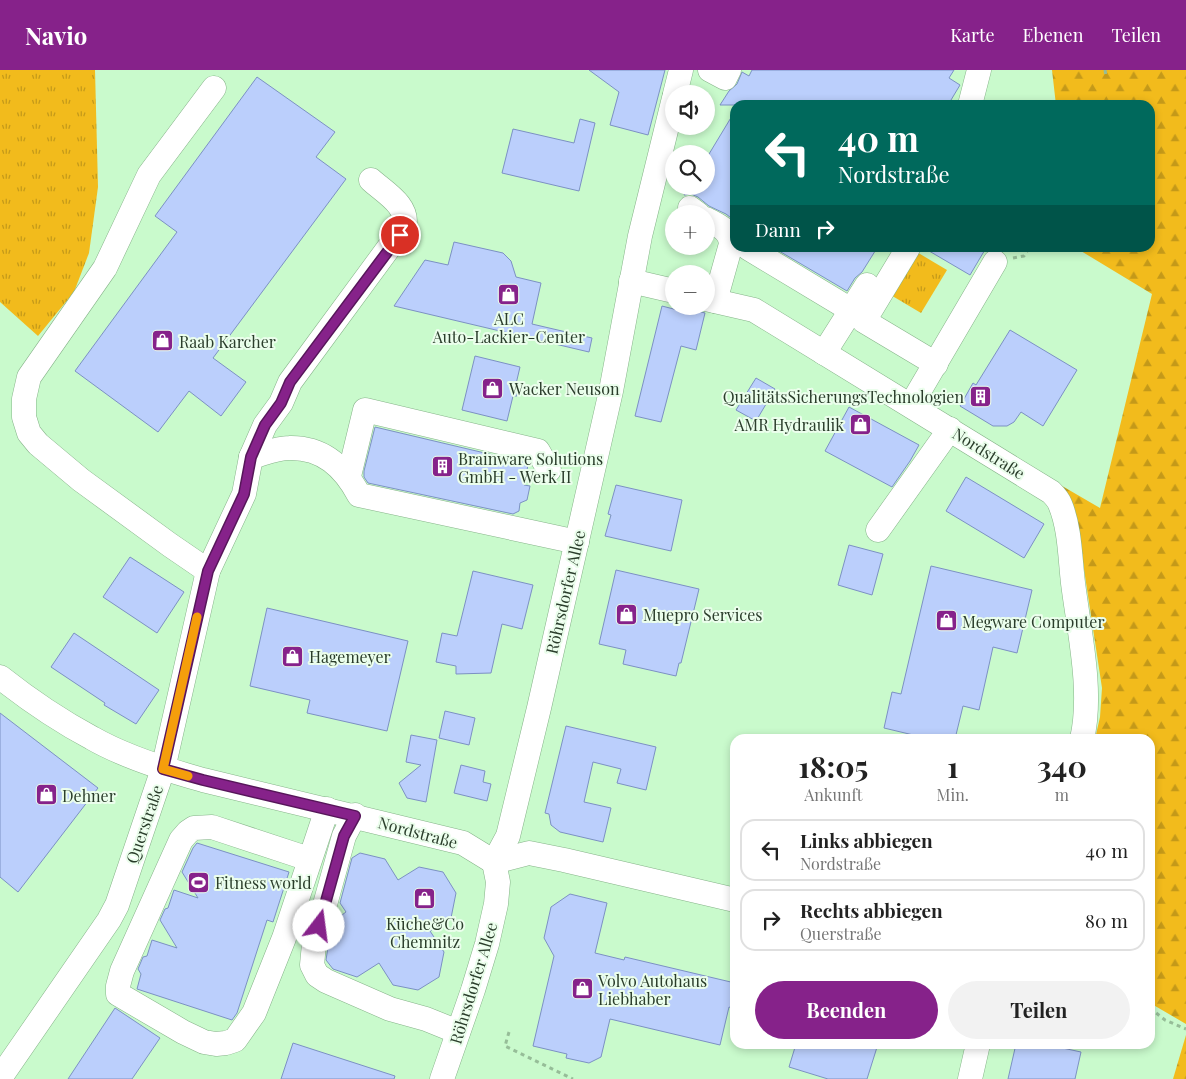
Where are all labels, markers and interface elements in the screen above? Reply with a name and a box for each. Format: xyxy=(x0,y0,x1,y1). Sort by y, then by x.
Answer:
text: Navio xyxy=(25,19,87,51)
text: Karte xyxy=(950,23,995,47)
text: Ebenen xyxy=(1023,23,1083,47)
text: Teilen xyxy=(1111,23,1161,47)
map controls xyxy=(665,85,715,315)
button: sound xyxy=(665,85,715,135)
text: 40 m xyxy=(838,114,919,161)
icon: left xyxy=(755,120,820,185)
button: search xyxy=(665,145,715,195)
text: Nordstraße xyxy=(838,159,950,189)
button: + xyxy=(665,205,715,255)
pin xyxy=(379,214,421,256)
icon: right xyxy=(811,215,839,243)
text: Dann xyxy=(755,216,801,242)
icon: arrive xyxy=(386,221,414,249)
button: − xyxy=(665,265,715,315)
shop icon: ALC Auto-Lackier-Center xyxy=(497,282,521,306)
place label: ALC Auto-Lackier-Center xyxy=(432,308,585,347)
shop icon: Raab Karcher xyxy=(151,329,175,353)
place label: Raab Karcher xyxy=(179,331,276,352)
shop icon: Wacker Neuson xyxy=(481,376,505,400)
place label: Wacker Neuson xyxy=(508,378,620,399)
building icon: QualitätsSicherungsTechnologien xyxy=(968,384,992,408)
place label: QualitätsSicherungsTechnologien xyxy=(723,386,964,407)
shop icon: AMR Hydraulik xyxy=(848,412,872,436)
place label: AMR Hydraulik xyxy=(734,414,844,435)
street label: Nordstraße xyxy=(949,423,1029,483)
place label: Brainware Solutions GmbH - Werk II xyxy=(458,448,603,487)
building icon: Brainware Solutions GmbH - Werk II xyxy=(430,455,454,479)
street label: Röhrsdorfer Allee xyxy=(541,528,589,656)
shop icon: Muepro Services xyxy=(615,602,639,626)
place label: Muepro Services xyxy=(643,604,762,625)
shop icon: Megware Computer xyxy=(934,609,958,633)
place label: Megware Computer xyxy=(962,611,1105,632)
shop icon: Hagemeyer xyxy=(281,644,305,668)
place label: Hagemeyer xyxy=(309,646,391,667)
text: 18:05 xyxy=(798,746,868,786)
text: 1 xyxy=(947,746,958,786)
text: 340 xyxy=(1037,746,1087,786)
street label: Querstraße xyxy=(121,782,167,866)
shop icon: Dehner xyxy=(34,783,58,807)
text: Ankunft xyxy=(804,784,862,805)
text: Min. xyxy=(937,784,969,805)
text: m xyxy=(1055,784,1069,805)
place label: Dehner xyxy=(62,785,116,806)
street label: Nordstraße xyxy=(376,811,460,853)
text: Links abbiegen xyxy=(800,827,933,853)
icon: left xyxy=(757,836,785,864)
text: 40 m xyxy=(1086,837,1128,863)
text: Nordstraße xyxy=(800,853,881,874)
sports icon: Fitness world xyxy=(187,870,211,894)
place label: Fitness world xyxy=(215,872,311,893)
shop icon: Küche&Co Chemnitz xyxy=(413,887,437,911)
text: Rechts abbiegen xyxy=(800,897,943,923)
position arrow xyxy=(292,899,344,951)
icon: right xyxy=(757,906,785,934)
text: 80 m xyxy=(1085,907,1128,933)
place label: Küche&Co Chemnitz xyxy=(386,913,464,952)
street label: Röhrsdorfer Allee xyxy=(444,919,502,1047)
text: Querstraße xyxy=(800,923,882,944)
place label: Volvo Autohaus Liebhaber xyxy=(597,970,707,1009)
shop icon: Volvo Autohaus Liebhaber xyxy=(570,977,594,1001)
button: Beenden xyxy=(755,981,938,1039)
button: Teilen xyxy=(948,981,1130,1039)

